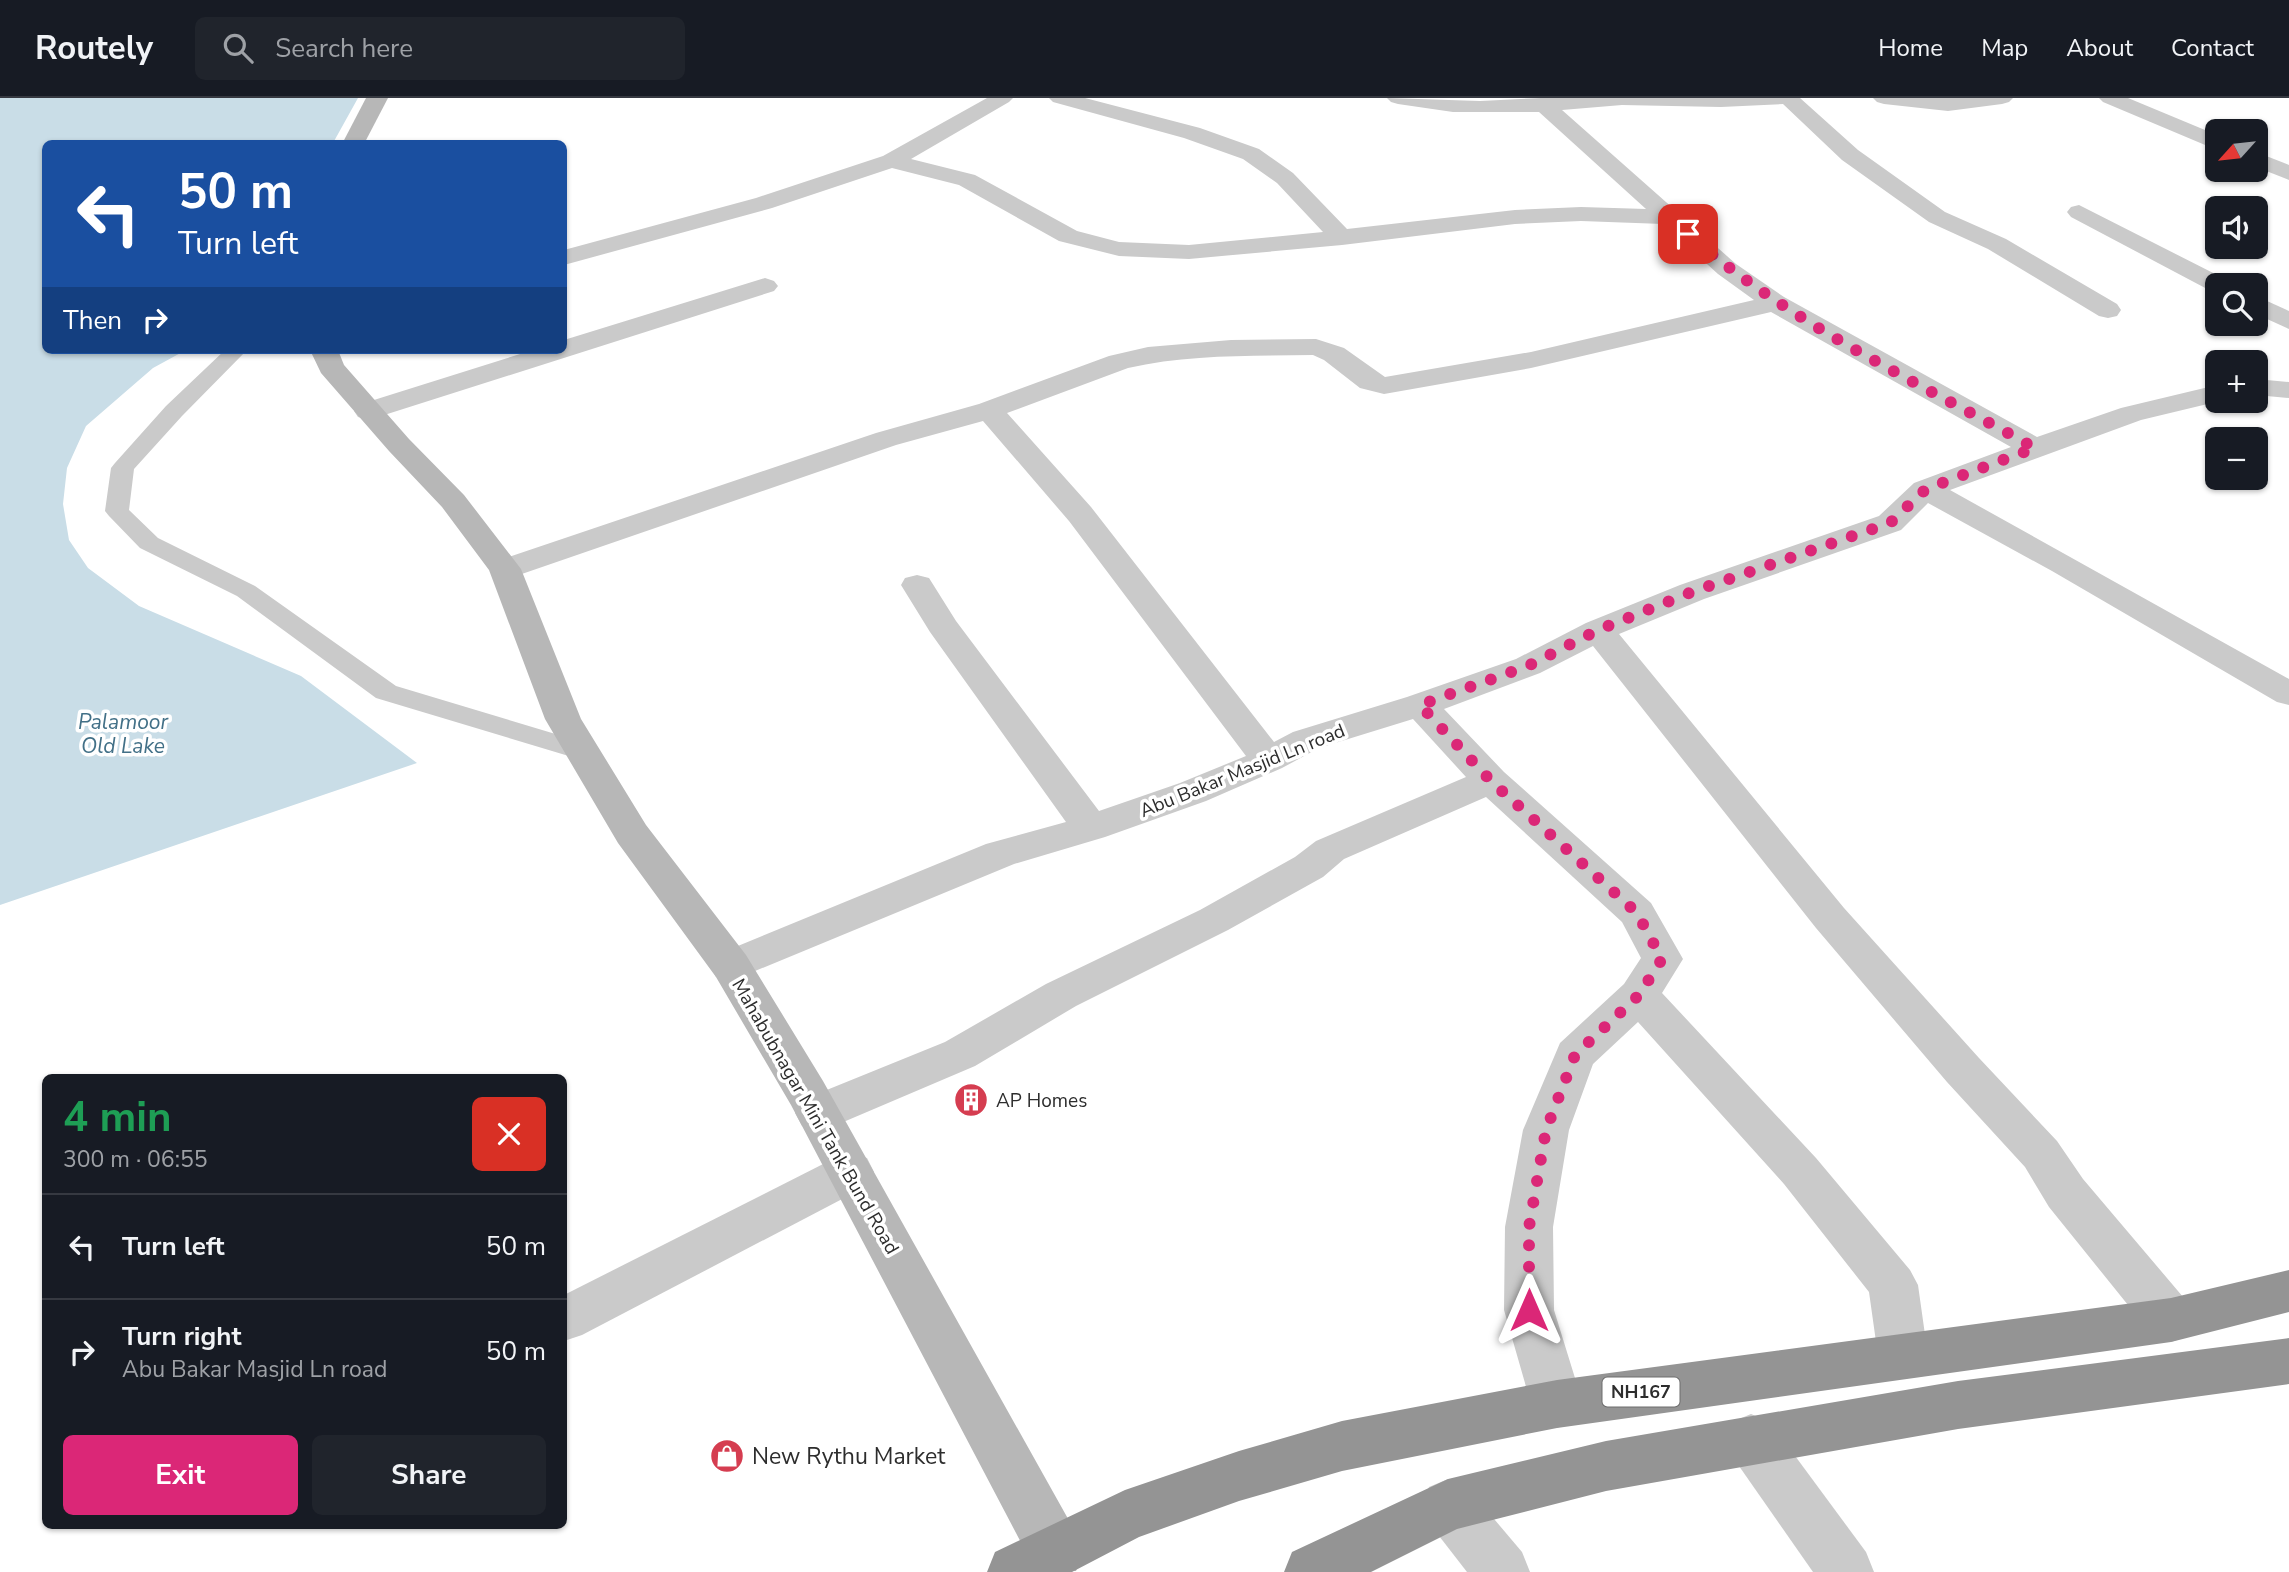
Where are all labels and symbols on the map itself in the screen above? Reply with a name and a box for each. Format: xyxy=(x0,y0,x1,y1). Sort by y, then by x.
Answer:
north arrow xyxy=(2205,119,2268,182)
pin xyxy=(1658,204,1718,264)
water label: Palamoor Old Lake xyxy=(78,708,169,760)
street label: Abu Bakar Masjid Ln road xyxy=(1136,718,1349,824)
street label: Mahabubnagar Mini Tank Bund Road xyxy=(725,974,905,1259)
building icon: AP Homes xyxy=(952,1081,990,1119)
place label: AP Homes xyxy=(996,1088,1087,1114)
position arrow xyxy=(1492,1273,1566,1347)
road number: NH167 xyxy=(1602,1378,1680,1406)
shop icon: New Rythu Market xyxy=(708,1437,746,1475)
place label: New Rythu Market xyxy=(752,1441,946,1472)

